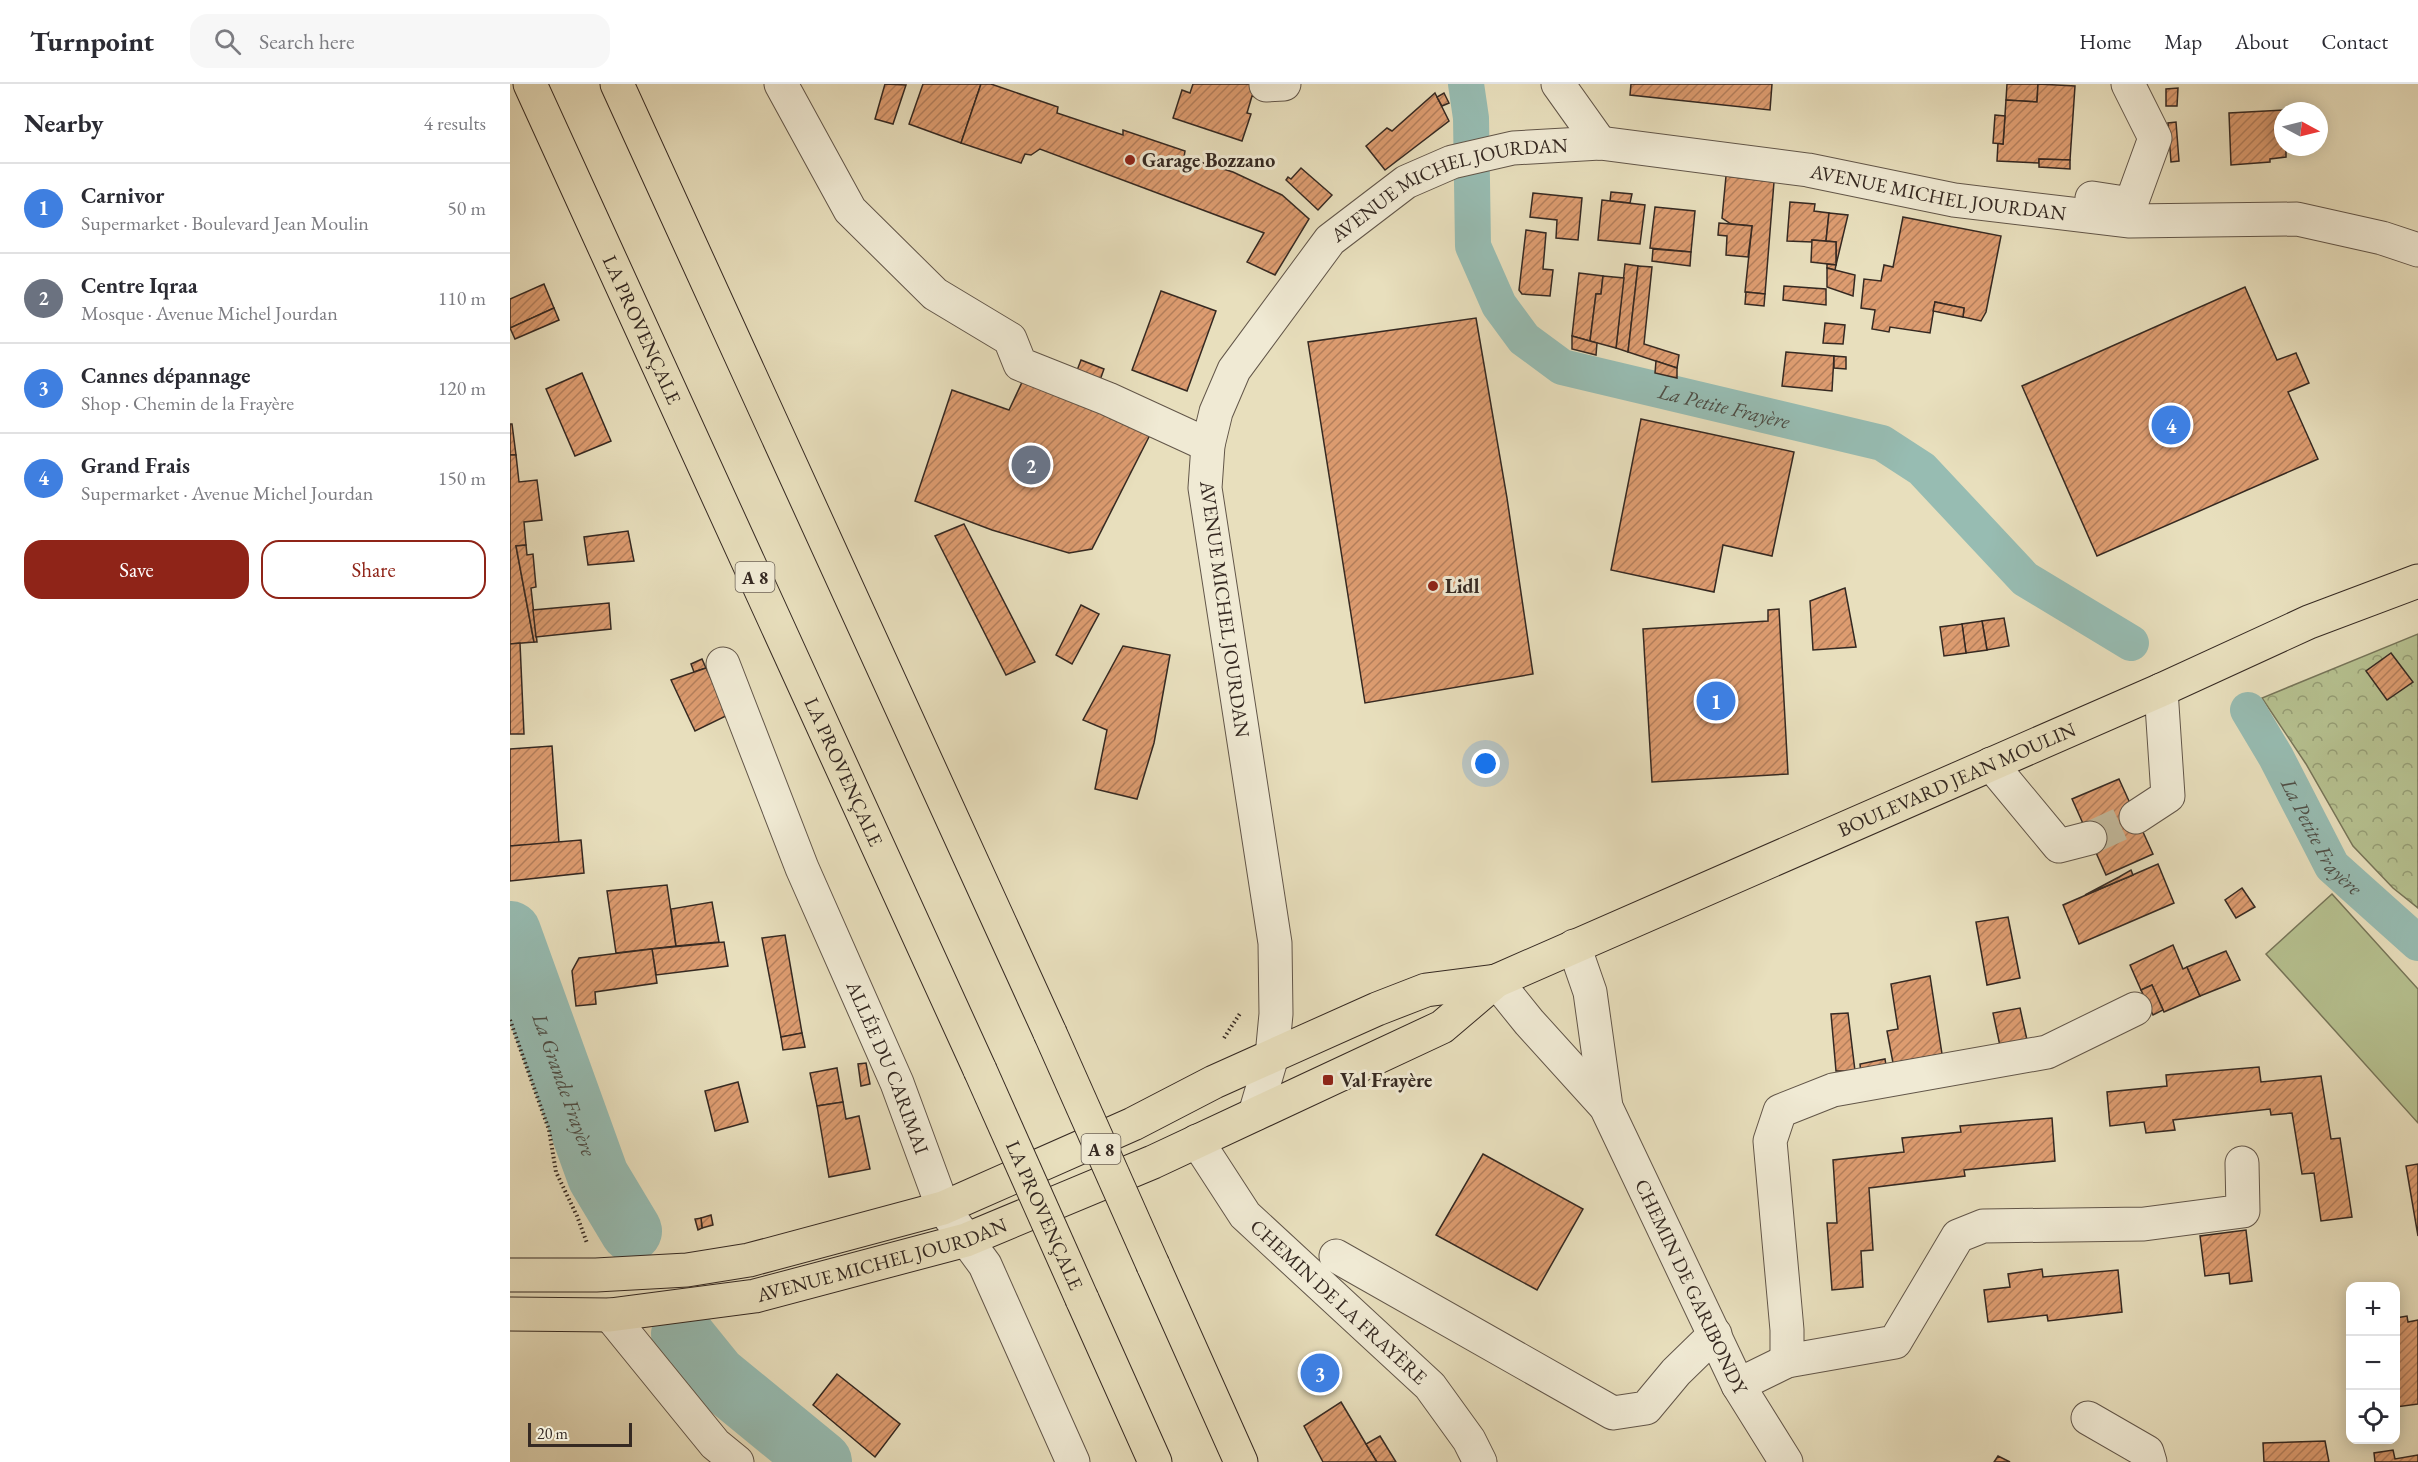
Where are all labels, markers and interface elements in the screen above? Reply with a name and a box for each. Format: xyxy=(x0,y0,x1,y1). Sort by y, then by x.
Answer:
search box xyxy=(190,14,610,68)
text: Turnpoint xyxy=(30,23,154,59)
icon: search xyxy=(211,25,244,58)
text: Search here xyxy=(259,27,355,56)
text: Home xyxy=(2079,28,2131,55)
text: Map xyxy=(2164,28,2202,55)
text: About xyxy=(2235,28,2288,55)
text: Contact xyxy=(2321,28,2388,55)
north arrow xyxy=(2274,102,2328,156)
text: Nearby xyxy=(24,106,104,140)
text: 4 results xyxy=(423,110,486,136)
street label: AVENUE MICHEL JOURDAN xyxy=(1325,132,1569,248)
place label: Garage Bozzano xyxy=(1142,147,1275,173)
marker: Garage Bozzano xyxy=(1123,153,1137,167)
street label: AVENUE MICHEL JOURDAN xyxy=(1807,158,2068,226)
text: Carnivor xyxy=(81,181,164,210)
text: 1 xyxy=(38,195,49,221)
text: 50 m xyxy=(447,195,486,221)
text: Supermarket · Boulevard Jean Moulin xyxy=(81,210,369,236)
street label: LA PROVENÇALE xyxy=(597,251,687,408)
text: Centre Iqraa xyxy=(81,271,198,300)
text: 2 xyxy=(38,285,49,311)
text: 110 m xyxy=(438,285,486,311)
text: Mosque · Avenue Michel Jourdan xyxy=(81,300,338,326)
text: Cannes dépannage xyxy=(81,361,250,390)
text: 3 xyxy=(38,375,49,401)
text: 120 m xyxy=(438,375,486,401)
water label: La Petite Frayère xyxy=(1655,377,1793,434)
text: Shop · Chemin de la Frayère xyxy=(81,390,294,416)
pin: 4 xyxy=(2152,402,2190,448)
pin: 2 xyxy=(1012,442,1050,488)
text: Grand Frais xyxy=(81,451,190,480)
text: 4 xyxy=(38,465,49,491)
text: 150 m xyxy=(438,465,486,491)
street label: AVENUE MICHEL JOURDAN xyxy=(1194,478,1256,739)
text: Supermarket · Avenue Michel Jourdan xyxy=(81,480,373,506)
button: Save xyxy=(24,540,249,599)
button: Share xyxy=(261,540,486,599)
road number: A 8 xyxy=(736,562,774,592)
place label: Lidl xyxy=(1445,573,1480,599)
marker: Lidl xyxy=(1426,579,1440,593)
pin: 1 xyxy=(1696,678,1736,724)
street label: LA PROVENÇALE xyxy=(799,693,889,850)
street label: BOULEVARD JEAN MOULIN xyxy=(1834,716,2080,843)
your location xyxy=(1471,749,1500,778)
water label: La Petite Frayère xyxy=(2275,772,2369,901)
street label: ALLÉE DU CARIMAI xyxy=(840,976,935,1158)
water label: La Grande Frayère xyxy=(526,1008,603,1160)
place label: Val Frayère xyxy=(1340,1067,1432,1093)
marker: Val Frayère xyxy=(1321,1073,1335,1087)
road number: A 8 xyxy=(1082,1134,1120,1164)
street label: LA PROVENÇALE xyxy=(1000,1136,1089,1294)
street label: CHEMIN DE GARIBONDY xyxy=(1629,1175,1754,1400)
street label: AVENUE MICHEL JOURDAN xyxy=(753,1211,1011,1308)
street label: CHEMIN DE LA FRAYÈRE xyxy=(1245,1213,1433,1390)
map controls xyxy=(2346,1282,2400,1444)
button: + xyxy=(2346,1282,2400,1336)
button: − xyxy=(2346,1336,2400,1390)
pin: 3 xyxy=(1300,1350,1340,1396)
button: locate xyxy=(2346,1390,2400,1444)
scale bar xyxy=(528,1420,632,1448)
text: 20 m xyxy=(537,1423,568,1444)

